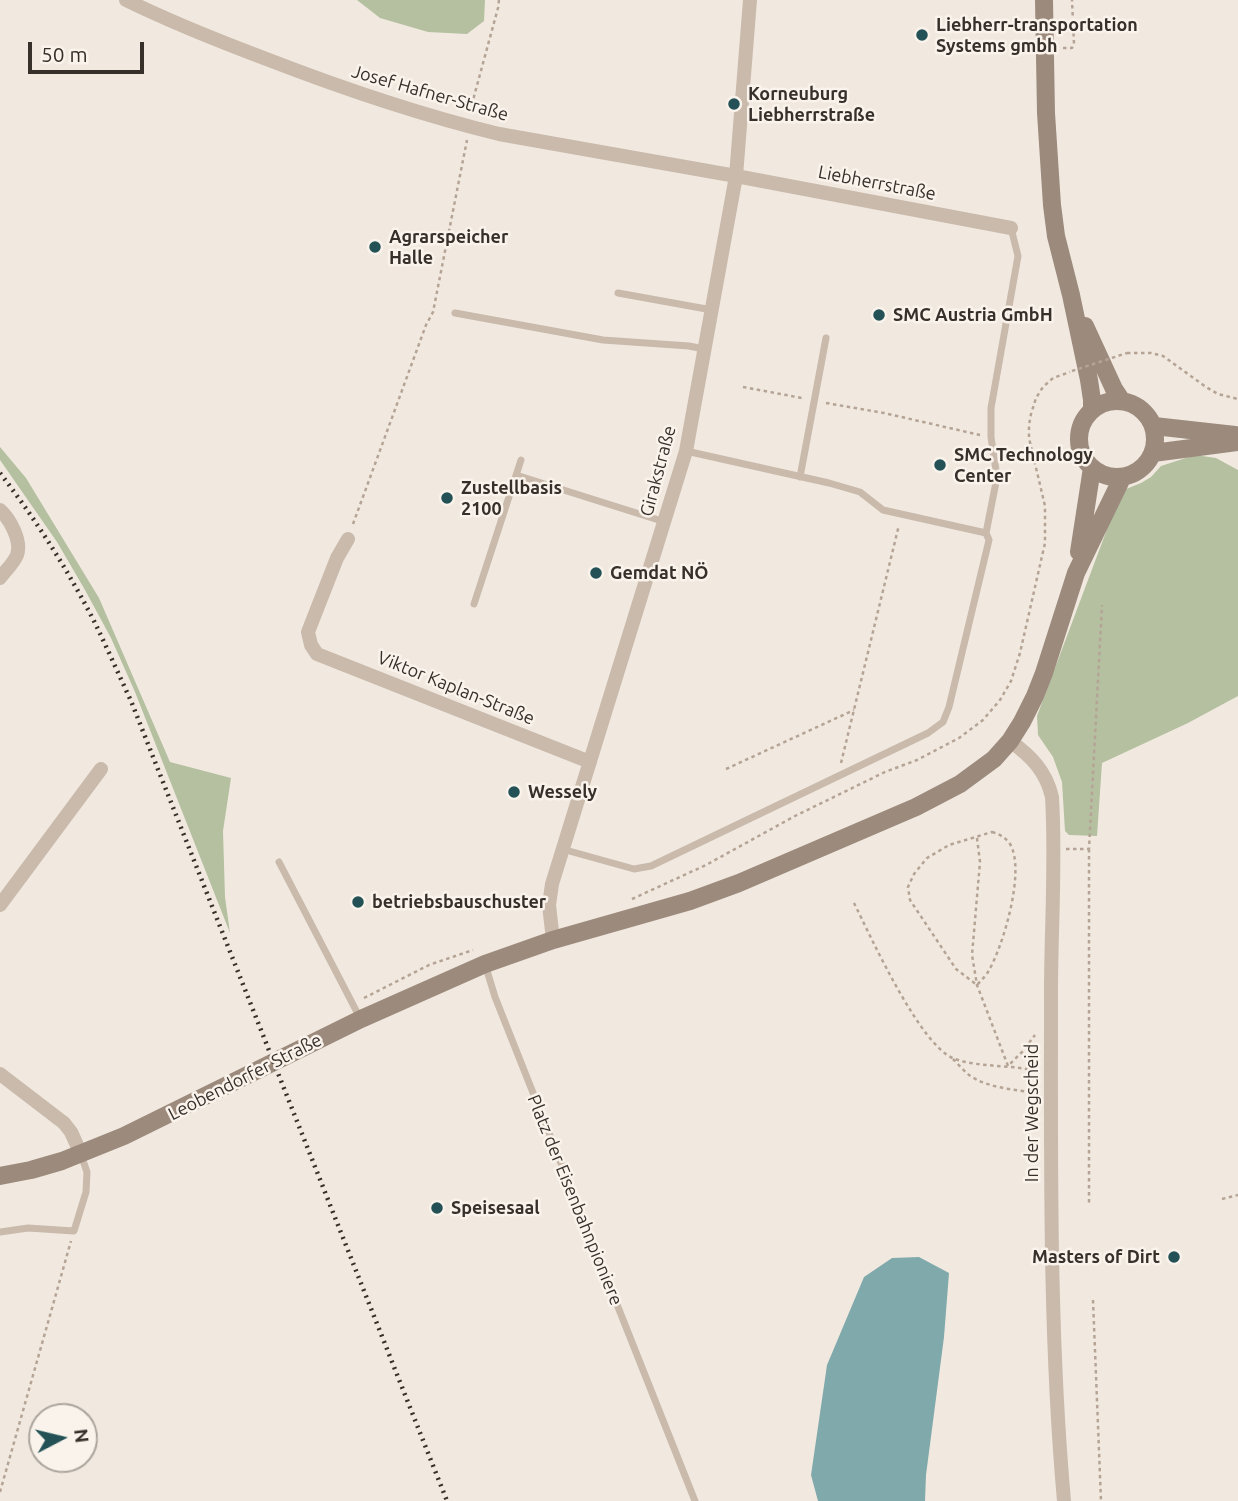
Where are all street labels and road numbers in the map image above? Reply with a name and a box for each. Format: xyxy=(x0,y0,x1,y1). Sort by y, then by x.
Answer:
street label: Josef Hafner-Straße xyxy=(349,60,511,126)
street label: Liebherrstraße xyxy=(816,161,938,205)
street label: Girakstraße xyxy=(636,423,680,519)
street label: Viktor Kaplan-Straße xyxy=(374,647,538,729)
street label: Leobendorfer Straße xyxy=(165,1029,325,1125)
street label: In der Wegscheid xyxy=(1021,1044,1043,1182)
street label: Platz der Eisenbahnpioniere xyxy=(523,1092,627,1308)

